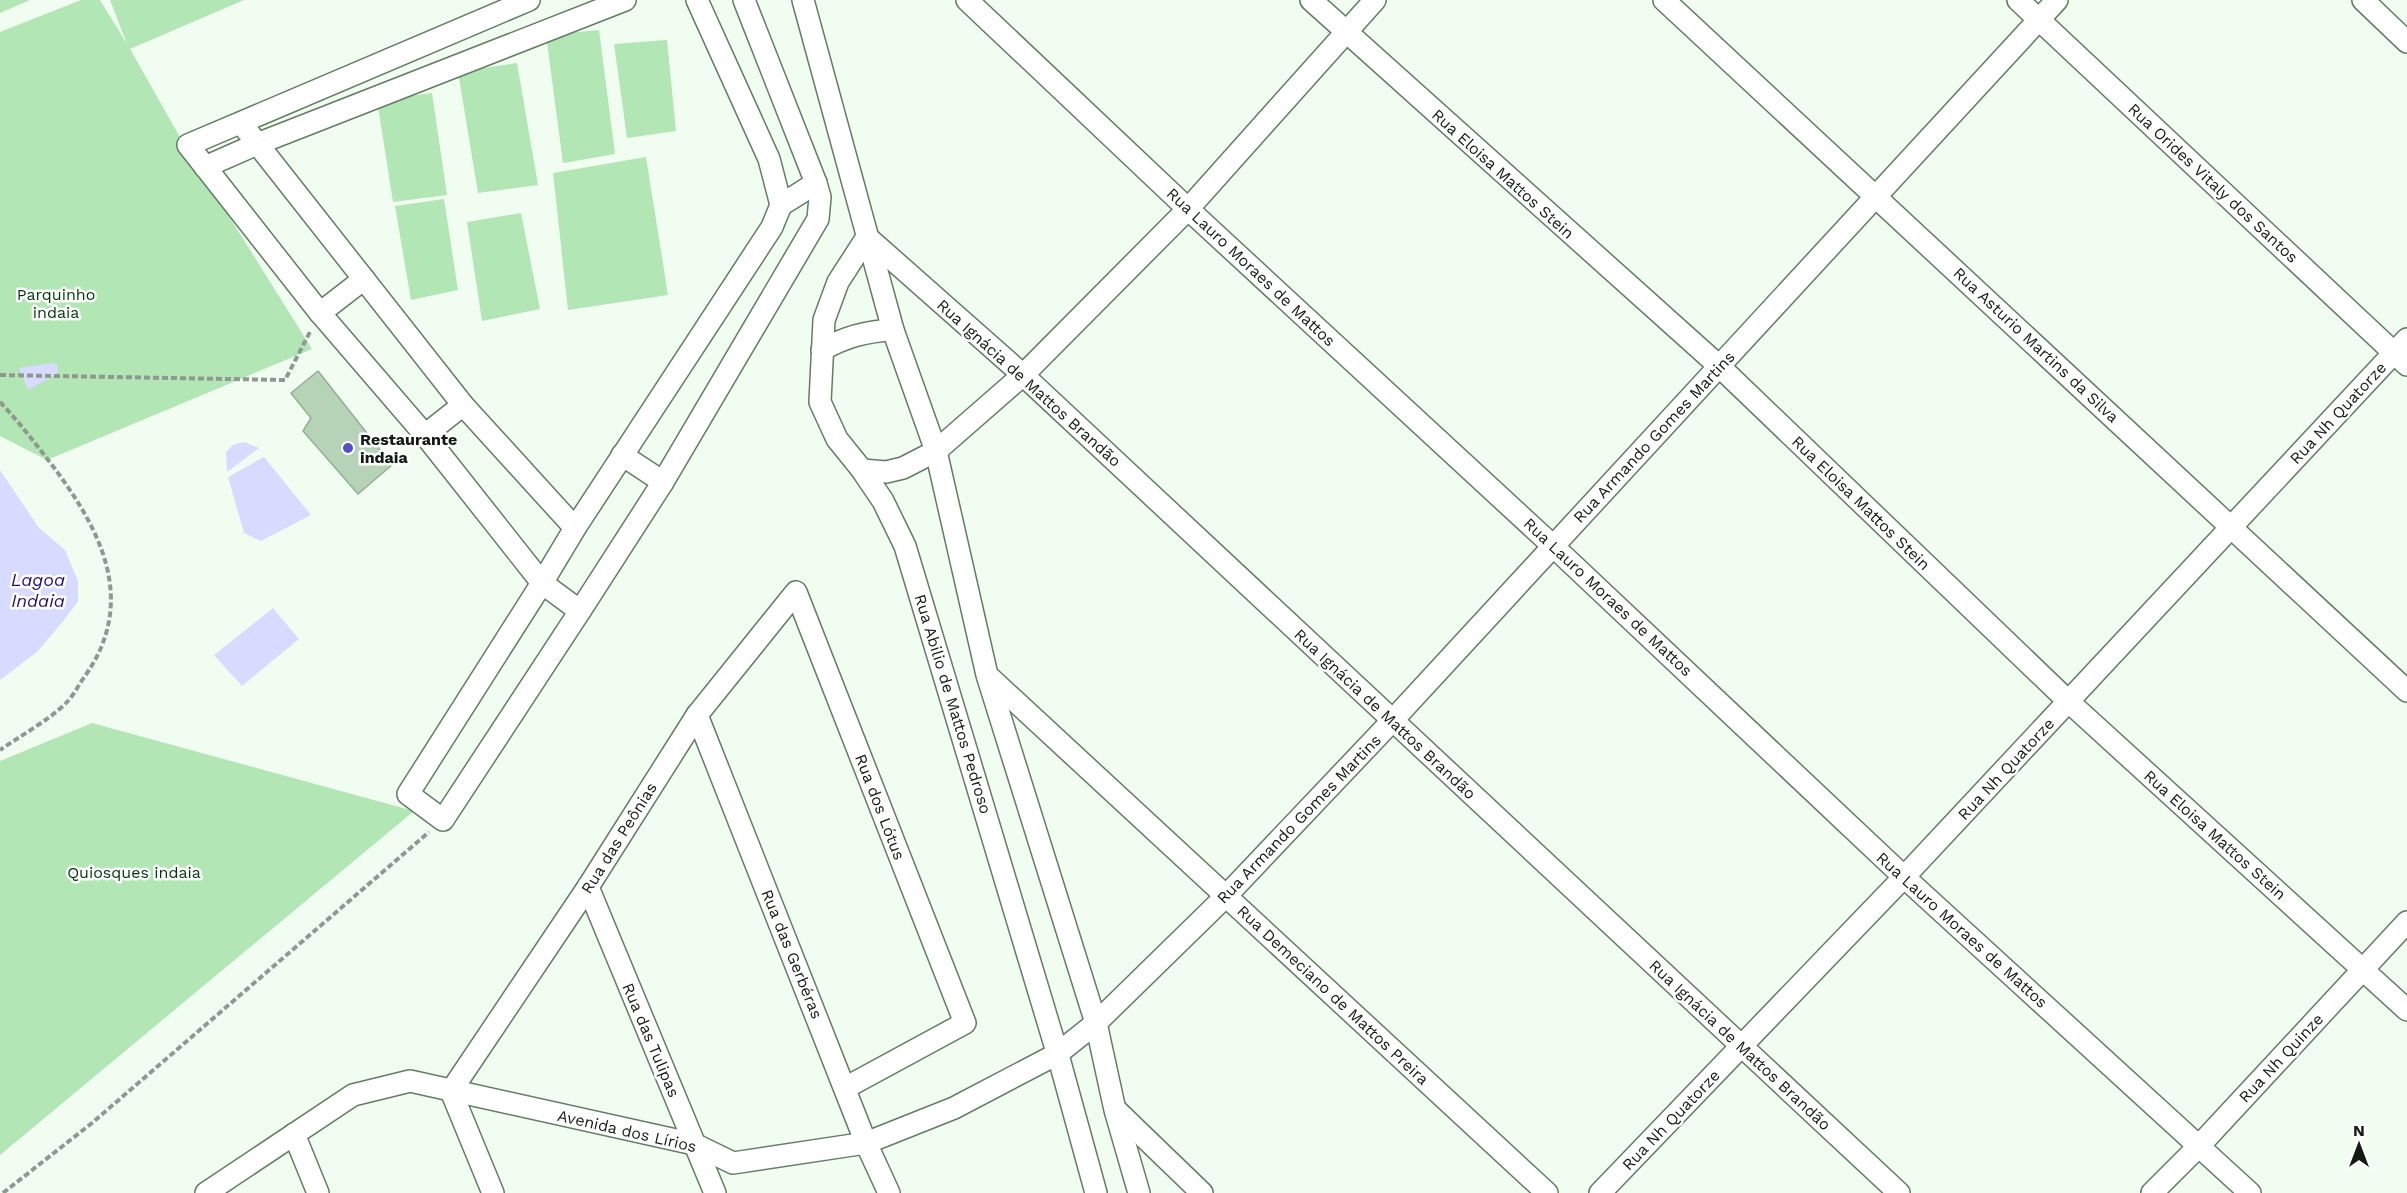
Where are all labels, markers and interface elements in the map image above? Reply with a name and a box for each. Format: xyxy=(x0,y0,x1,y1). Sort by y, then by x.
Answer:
street label: Rua Orides Vitaly dos Santos xyxy=(2124,99,2302,267)
street label: Rua Eloisa Mattos Stein xyxy=(1428,105,1578,243)
street label: Rua Lauro Moraes de Mattos xyxy=(1163,184,1339,350)
street label: Rua Asturio Martins da Silva xyxy=(1949,263,2123,427)
park label: Parquinho indaia xyxy=(17,285,95,322)
street label: Rua Ignácia de Mattos Brandão xyxy=(933,295,1125,471)
street label: Rua Armando Gomes Martins xyxy=(1569,347,1739,527)
street label: Rua Nh Quatorze xyxy=(2286,358,2390,468)
place label: Restaurante indaia xyxy=(360,430,457,467)
street label: Rua Eloisa Mattos Stein xyxy=(1788,432,1934,574)
marker: Restaurante indaia xyxy=(341,441,355,455)
street label: Rua Lauro Moraes de Mattos xyxy=(1520,514,1696,680)
water label: Lagoa Indaia xyxy=(11,569,65,611)
street label: Rua Abilio de Mattos Pedroso xyxy=(911,592,995,816)
street label: Rua Ignácia de Mattos Brandão xyxy=(1290,625,1480,803)
street label: Rua Nh Quatorze xyxy=(1954,714,2058,824)
street label: Rua Armando Gomes Martins xyxy=(1213,730,1385,908)
street label: Rua dos Lótus xyxy=(851,751,909,863)
street label: Rua Eloisa Mattos Stein xyxy=(2140,766,2290,904)
street label: Rua das Peônias xyxy=(577,779,661,897)
street label: Rua Lauro Moraes de Mattos xyxy=(1873,848,2051,1012)
park label: Quiosques indaia xyxy=(67,863,201,882)
street label: Rua das Gerbéras xyxy=(757,887,827,1021)
street label: Rua Demeciano de Mattos Preira xyxy=(1233,901,1433,1089)
street label: Rua Ignácia de Mattos Brandão xyxy=(1645,956,1835,1134)
street label: Rua das Tulipas xyxy=(618,980,684,1100)
street label: Rua Nh Quinze xyxy=(2235,1009,2327,1107)
street label: Rua Nh Quatorze xyxy=(1618,1066,1724,1174)
street label: Avenida dos Lírios xyxy=(556,1106,698,1156)
north arrow xyxy=(2329,1115,2389,1175)
text: N xyxy=(2353,1121,2365,1140)

